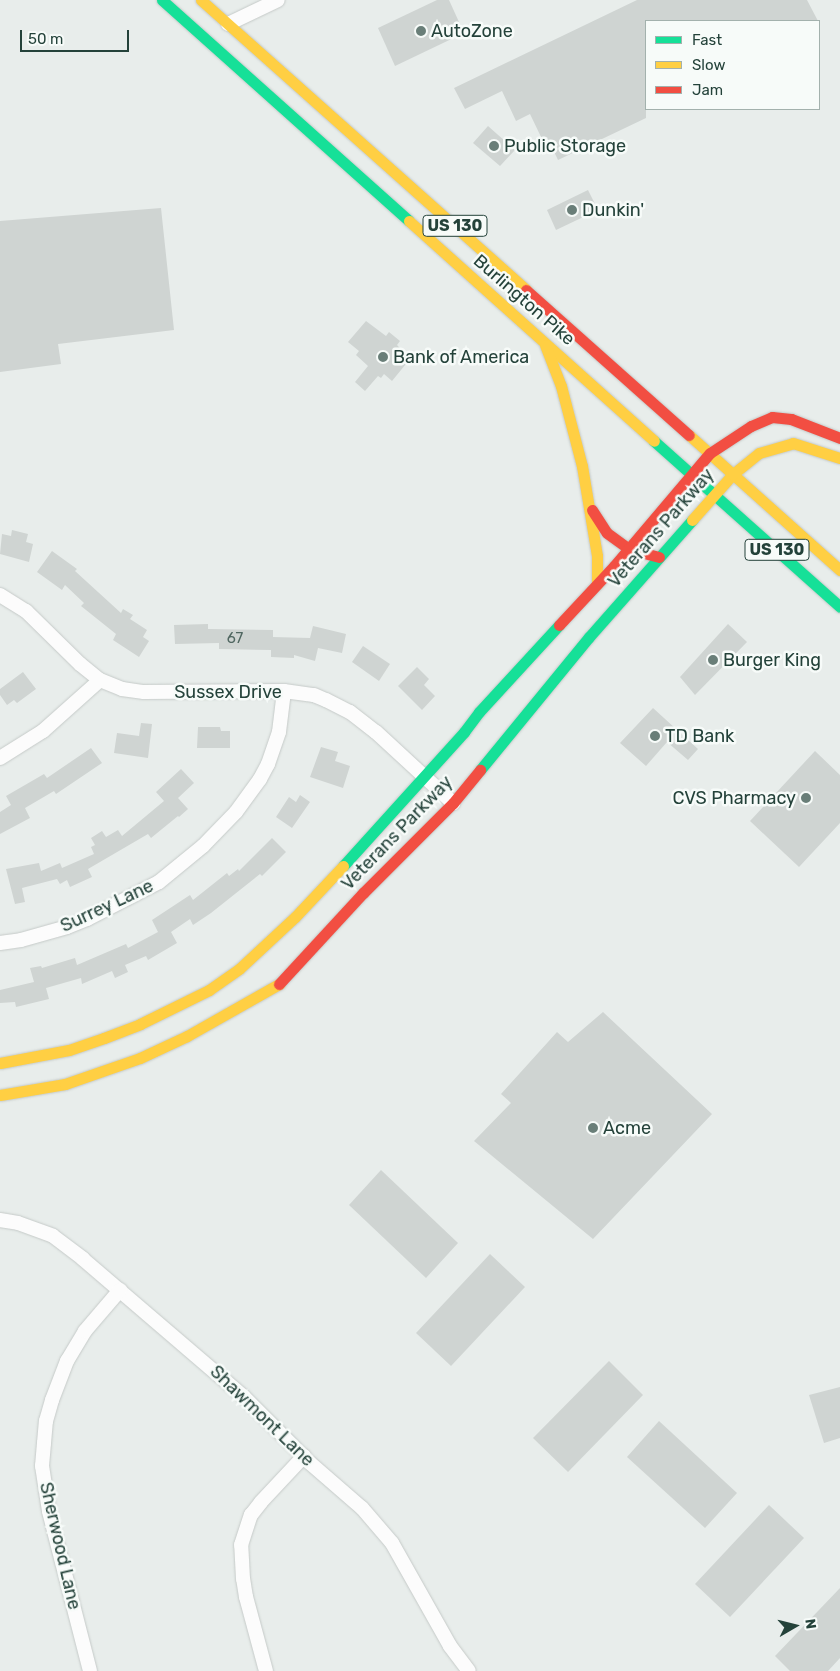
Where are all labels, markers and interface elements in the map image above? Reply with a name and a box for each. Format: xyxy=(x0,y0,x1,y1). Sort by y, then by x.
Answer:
scale bar xyxy=(22,20,131,52)
place label: AutoZone xyxy=(431,20,513,42)
legend xyxy=(645,20,820,110)
marker: AutoZone xyxy=(415,25,427,37)
text: 50 m xyxy=(28,30,63,48)
text: Fast xyxy=(692,31,722,49)
text: Slow xyxy=(692,56,725,74)
text: Jam xyxy=(692,81,723,99)
place label: Public Storage xyxy=(504,135,626,157)
marker: Public Storage xyxy=(488,140,500,152)
place label: Dunkin' xyxy=(582,199,644,221)
marker: Dunkin' xyxy=(566,204,578,216)
road number: US 130 xyxy=(422,212,488,240)
street label: Burlington Pike xyxy=(469,250,579,350)
place label: Bank of America xyxy=(393,346,530,368)
marker: Bank of America xyxy=(377,351,389,363)
street label: Veterans Parkway xyxy=(604,464,718,592)
road number: US 130 xyxy=(744,536,810,564)
house number: 67 xyxy=(227,630,243,648)
place label: Burger King xyxy=(723,649,821,671)
marker: Burger King xyxy=(707,654,719,666)
street label: Sussex Drive xyxy=(174,681,282,703)
place label: TD Bank xyxy=(665,725,734,747)
marker: TD Bank xyxy=(649,730,661,742)
street label: Veterans Parkway xyxy=(337,771,457,895)
place label: CVS Pharmacy xyxy=(672,787,796,809)
marker: CVS Pharmacy xyxy=(800,792,812,804)
street label: Surrey Lane xyxy=(57,875,157,937)
place label: Acme xyxy=(603,1117,651,1139)
marker: Acme xyxy=(587,1122,599,1134)
street label: Shawmont Lane xyxy=(206,1361,318,1471)
street label: Sherwood Lane xyxy=(35,1480,85,1612)
north arrow xyxy=(770,1601,820,1651)
text: N xyxy=(801,1618,819,1630)

